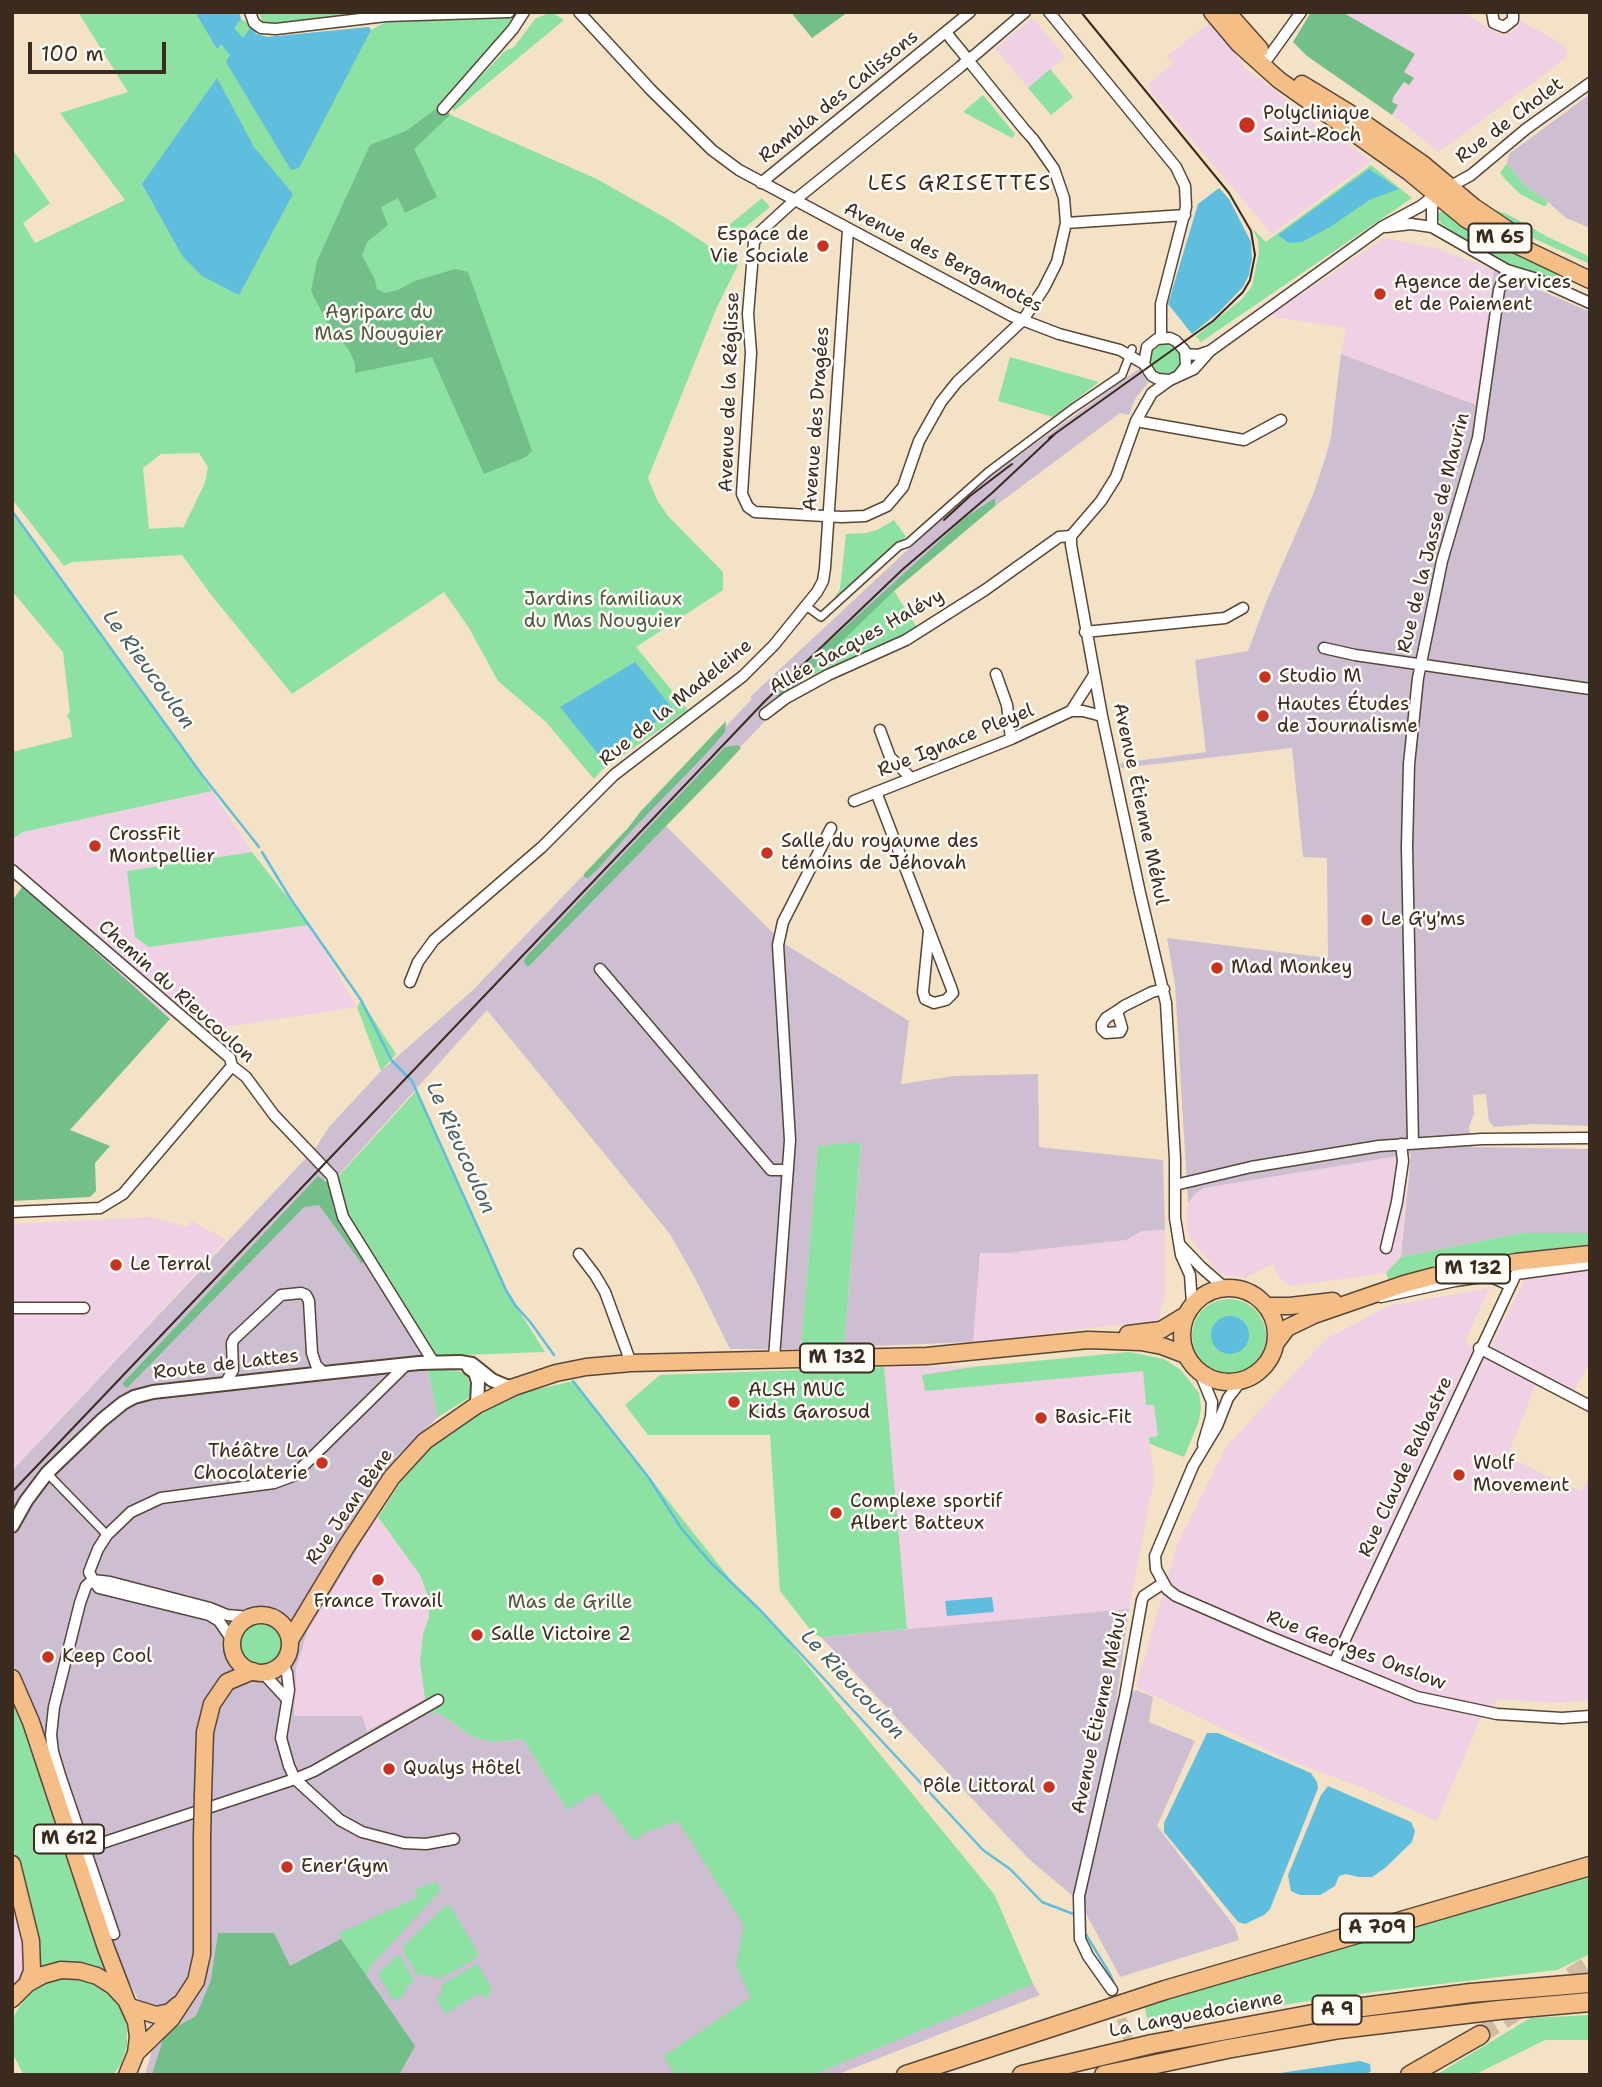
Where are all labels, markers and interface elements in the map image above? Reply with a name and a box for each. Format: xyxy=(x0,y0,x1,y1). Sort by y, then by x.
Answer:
street label: Rambla des Calissons xyxy=(755,26,923,168)
scale bar xyxy=(32,28,170,72)
text: 100 m xyxy=(41,40,104,68)
street label: Rue de Cholet xyxy=(1452,73,1568,169)
place label: Polyclinique Saint-Roch xyxy=(1263,103,1370,147)
marker: Polyclinique Saint-Roch xyxy=(1237,115,1257,135)
district label: LES GRISETTES xyxy=(869,172,1051,198)
street label: Avenue des Bergamotes xyxy=(840,198,1046,318)
place label: Espace de Vie Sociale xyxy=(710,224,809,268)
road number: M 65 xyxy=(1468,224,1532,252)
marker: Espace de Vie Sociale xyxy=(815,238,831,254)
place label: Agence de Services et de Paiement xyxy=(1394,272,1571,316)
marker: Agence de Services et de Paiement xyxy=(1372,286,1388,302)
street label: Avenue de la Réglisse xyxy=(715,291,745,493)
park label: Agriparc du Mas Nouguier xyxy=(314,302,444,346)
street label: Avenue des Dragées xyxy=(799,326,835,512)
street label: Rue de la Jasse de Maurin xyxy=(1393,410,1475,656)
street label: Allée Jacques Halévy xyxy=(766,585,948,699)
park label: Jardins familiaux du Mas Nouguier xyxy=(524,589,682,633)
water label: Le Rieucoulon xyxy=(96,605,200,735)
street label: Rue de la Madeleine xyxy=(595,634,757,772)
place label: Studio M xyxy=(1279,666,1361,688)
marker: Studio M xyxy=(1257,669,1273,685)
place label: Hautes Études de Journalisme xyxy=(1277,694,1418,738)
street label: Rue Ignace Pleyel xyxy=(875,699,1037,783)
street label: Avenue Étienne Méhul xyxy=(1107,701,1173,907)
marker: Hautes Études de Journalisme xyxy=(1255,708,1271,724)
place label: CrossFit Montpellier xyxy=(109,824,215,868)
place label: Salle du royaume des témoins de Jéhovah xyxy=(781,831,979,875)
marker: CrossFit Montpellier xyxy=(87,838,103,854)
marker: Salle du royaume des témoins de Jéhovah xyxy=(759,845,775,861)
place label: Le G'y'ms xyxy=(1381,909,1465,931)
marker: Le G'y'ms xyxy=(1359,912,1375,928)
street label: Chemin du Rieucoulon xyxy=(93,916,259,1068)
place label: Mad Monkey xyxy=(1231,957,1352,979)
marker: Mad Monkey xyxy=(1209,960,1225,976)
water label: Le Rieucoulon xyxy=(420,1078,500,1218)
place label: Le Terral xyxy=(130,1254,211,1276)
road number: M 132 xyxy=(1436,1254,1510,1284)
marker: Le Terral xyxy=(108,1257,124,1273)
road number: M 132 xyxy=(800,1344,874,1372)
street label: Route de Lattes xyxy=(152,1345,300,1385)
street label: Rue Claude Balbastre xyxy=(1354,1373,1458,1561)
place label: ALSH MUC Kids Garosud xyxy=(748,1380,870,1424)
marker: ALSH MUC Kids Garosud xyxy=(726,1394,742,1410)
place label: Basic-Fit xyxy=(1055,1407,1132,1429)
marker: Basic-Fit xyxy=(1033,1410,1049,1426)
place label: Théâtre La Chocolaterie xyxy=(193,1441,308,1485)
street label: Rue Jean Bène xyxy=(302,1445,398,1569)
place label: Wolf Movement xyxy=(1473,1453,1569,1497)
marker: Théâtre La Chocolaterie xyxy=(314,1455,330,1471)
marker: Wolf Movement xyxy=(1451,1467,1467,1483)
place label: Complexe sportif Albert Batteux xyxy=(850,1491,1002,1535)
marker: Complexe sportif Albert Batteux xyxy=(828,1505,844,1521)
marker: France Travail xyxy=(370,1572,386,1588)
place label: France Travail xyxy=(314,1591,442,1613)
park label: Mas de Grille xyxy=(508,1592,632,1614)
street label: Rue Georges Onslow xyxy=(1263,1606,1449,1696)
street label: Avenue Étienne Méhul xyxy=(1067,1610,1133,1816)
place label: Salle Victoire 2 xyxy=(491,1624,631,1646)
water label: Le Rieucoulon xyxy=(794,1625,910,1745)
marker: Salle Victoire 2 xyxy=(469,1627,485,1643)
place label: Keep Cool xyxy=(62,1646,152,1668)
marker: Keep Cool xyxy=(40,1649,56,1665)
place label: Qualys Hôtel xyxy=(403,1758,521,1780)
marker: Qualys Hôtel xyxy=(381,1761,397,1777)
place label: Pôle Littoral xyxy=(923,1776,1035,1798)
marker: Pôle Littoral xyxy=(1041,1779,1057,1795)
road number: M 612 xyxy=(34,1825,104,1854)
place label: Ener'Gym xyxy=(301,1856,388,1878)
marker: Ener'Gym xyxy=(279,1859,295,1875)
road number: A 709 xyxy=(1340,1914,1414,1942)
street label: La Languedocienne xyxy=(1107,1987,1285,2043)
road number: A 9 xyxy=(1312,1996,1362,2024)

